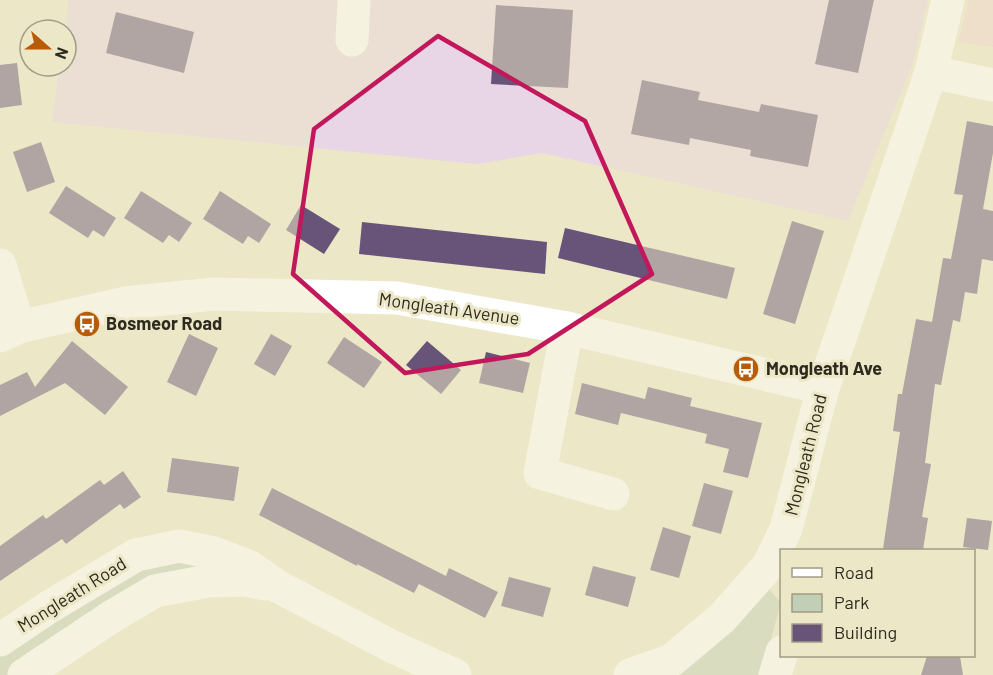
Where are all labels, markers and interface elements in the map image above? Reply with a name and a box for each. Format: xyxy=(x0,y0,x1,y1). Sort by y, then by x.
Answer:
north arrow xyxy=(18,18,78,78)
text: N xyxy=(52,45,73,62)
street label: Mongleath Avenue xyxy=(377,287,521,329)
bus stop icon: Bosmeor Road xyxy=(72,309,102,339)
place label: Bosmeor Road xyxy=(106,312,222,334)
bus stop icon: Mongleath Ave xyxy=(731,354,761,384)
place label: Mongleath Ave xyxy=(766,357,882,379)
street label: Mongleath Road xyxy=(779,392,831,518)
legend xyxy=(780,549,975,657)
street label: Mongleath Road xyxy=(13,552,130,636)
text: Road xyxy=(834,561,874,583)
text: Park xyxy=(834,591,869,613)
text: Building xyxy=(834,621,897,643)

